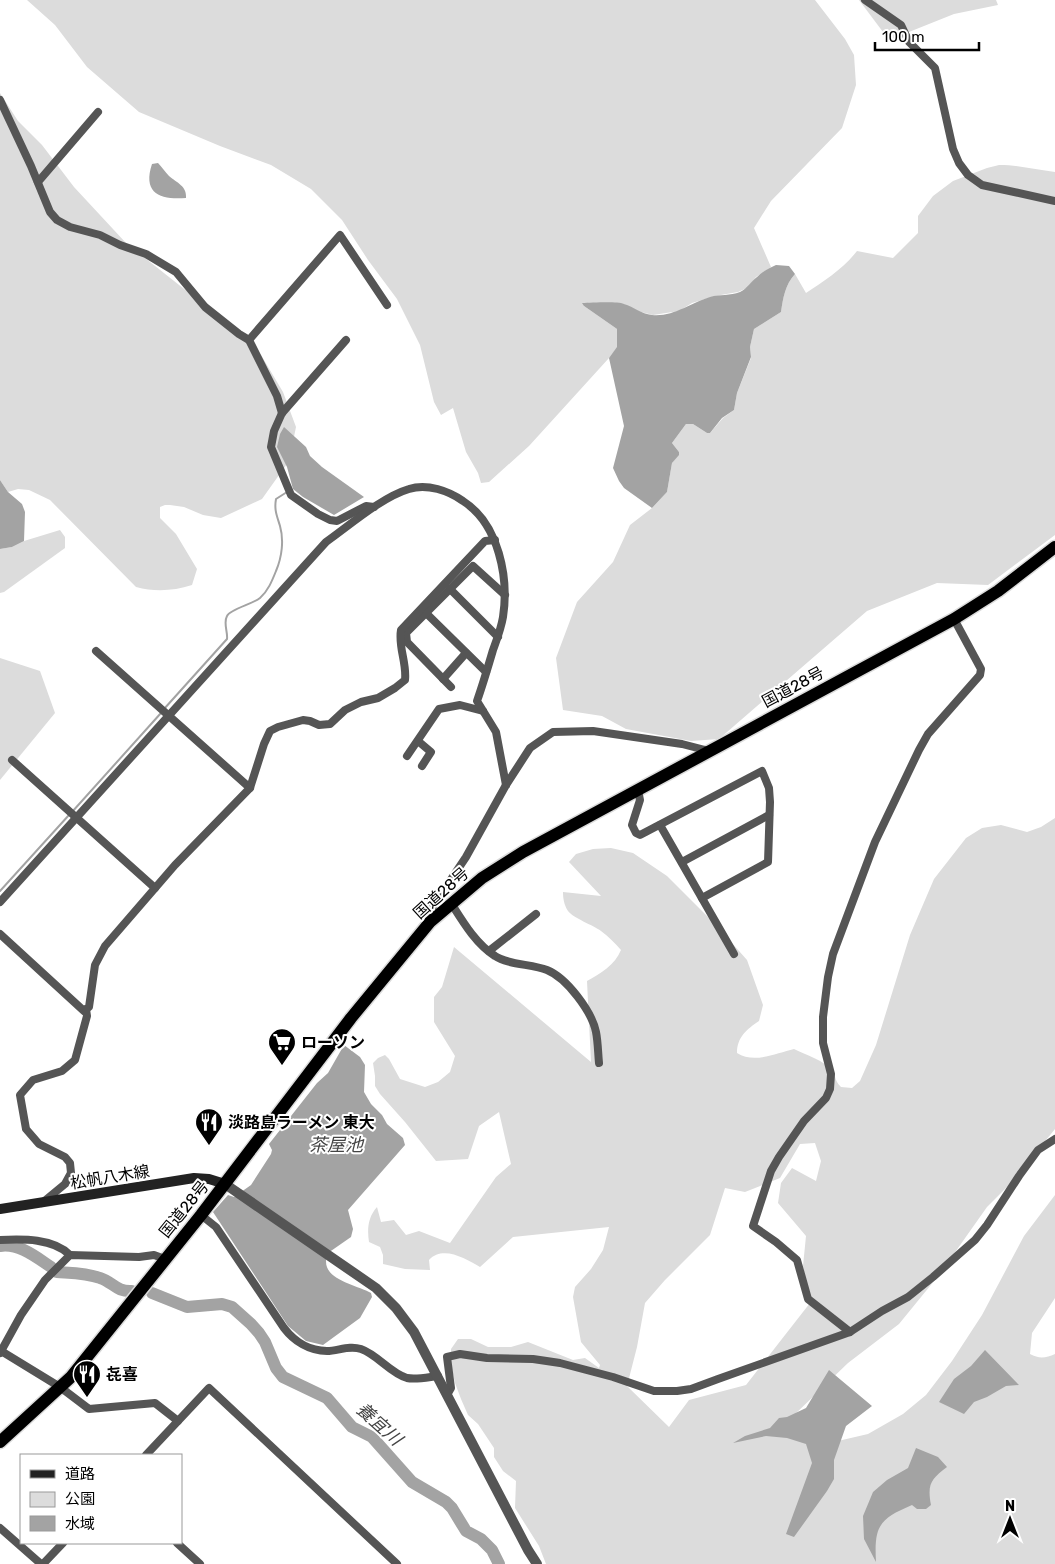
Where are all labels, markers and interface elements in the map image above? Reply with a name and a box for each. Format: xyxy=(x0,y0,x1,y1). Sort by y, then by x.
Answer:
scale bar xyxy=(875,20,979,52)
text: 100 m xyxy=(882,28,924,46)
street label: 国道28号 xyxy=(759,663,827,711)
street label: 国道28号 xyxy=(410,863,472,923)
supermarket icon: ローソン xyxy=(267,1027,297,1066)
place label: ローソン xyxy=(301,1033,365,1052)
restaurant icon: 淡路島ラーメン 東大 xyxy=(194,1107,224,1146)
place label: 淡路島ラーメン 東大 xyxy=(228,1113,375,1132)
water label: 茶屋池 xyxy=(309,1134,365,1156)
street label: 松帆八木線 xyxy=(69,1161,151,1193)
street label: 国道28号 xyxy=(155,1177,213,1241)
restaurant icon: 㐂喜 xyxy=(72,1359,102,1398)
place label: 㐂喜 xyxy=(106,1365,138,1384)
water label: 養宜川 xyxy=(352,1398,408,1452)
legend xyxy=(20,1454,182,1544)
text: 道路 xyxy=(65,1465,95,1483)
text: 公園 xyxy=(65,1490,95,1508)
north arrow xyxy=(985,1494,1035,1544)
text: N xyxy=(1005,1498,1015,1515)
text: 水域 xyxy=(65,1515,95,1533)

